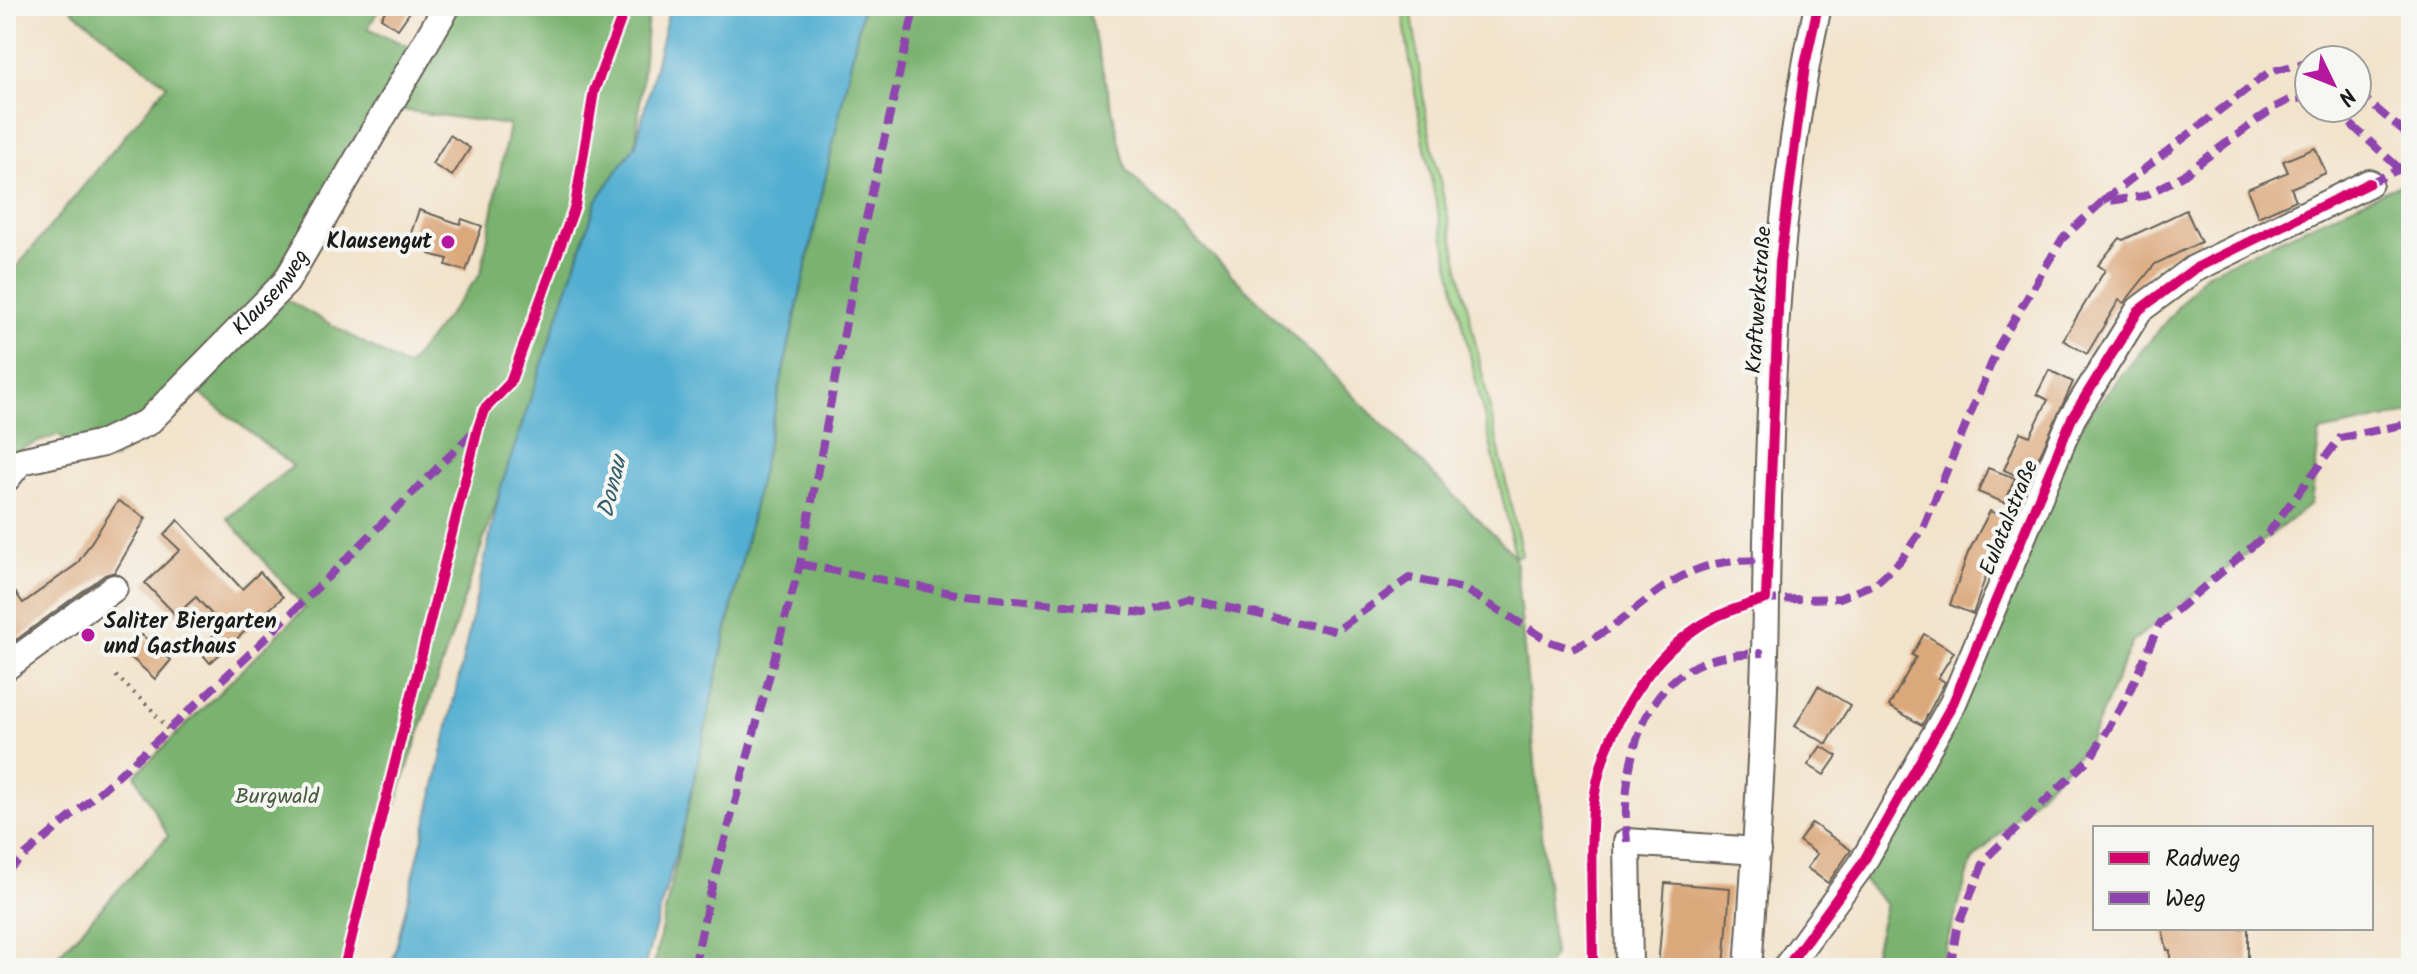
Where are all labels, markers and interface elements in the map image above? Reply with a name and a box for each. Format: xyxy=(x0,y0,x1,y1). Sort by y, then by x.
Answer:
north arrow xyxy=(2293,44,2373,124)
text: N xyxy=(2328,79,2363,113)
place label: Klausengut xyxy=(327,225,433,260)
street label: Kraftwerkstraße xyxy=(1737,225,1783,375)
marker: Klausengut xyxy=(439,233,457,251)
street label: Klausenweg xyxy=(224,243,319,344)
water label: Donau xyxy=(587,450,640,522)
street label: Eulatalstraße xyxy=(1971,455,2049,581)
place label: Saliter Biergarten und Gasthaus xyxy=(104,605,277,665)
marker: Saliter Biergarten und Gasthaus xyxy=(79,626,97,644)
park label: Burgwald xyxy=(235,780,320,815)
legend xyxy=(2093,826,2373,930)
text: Radweg xyxy=(2165,840,2241,879)
text: Weg xyxy=(2165,880,2206,919)

